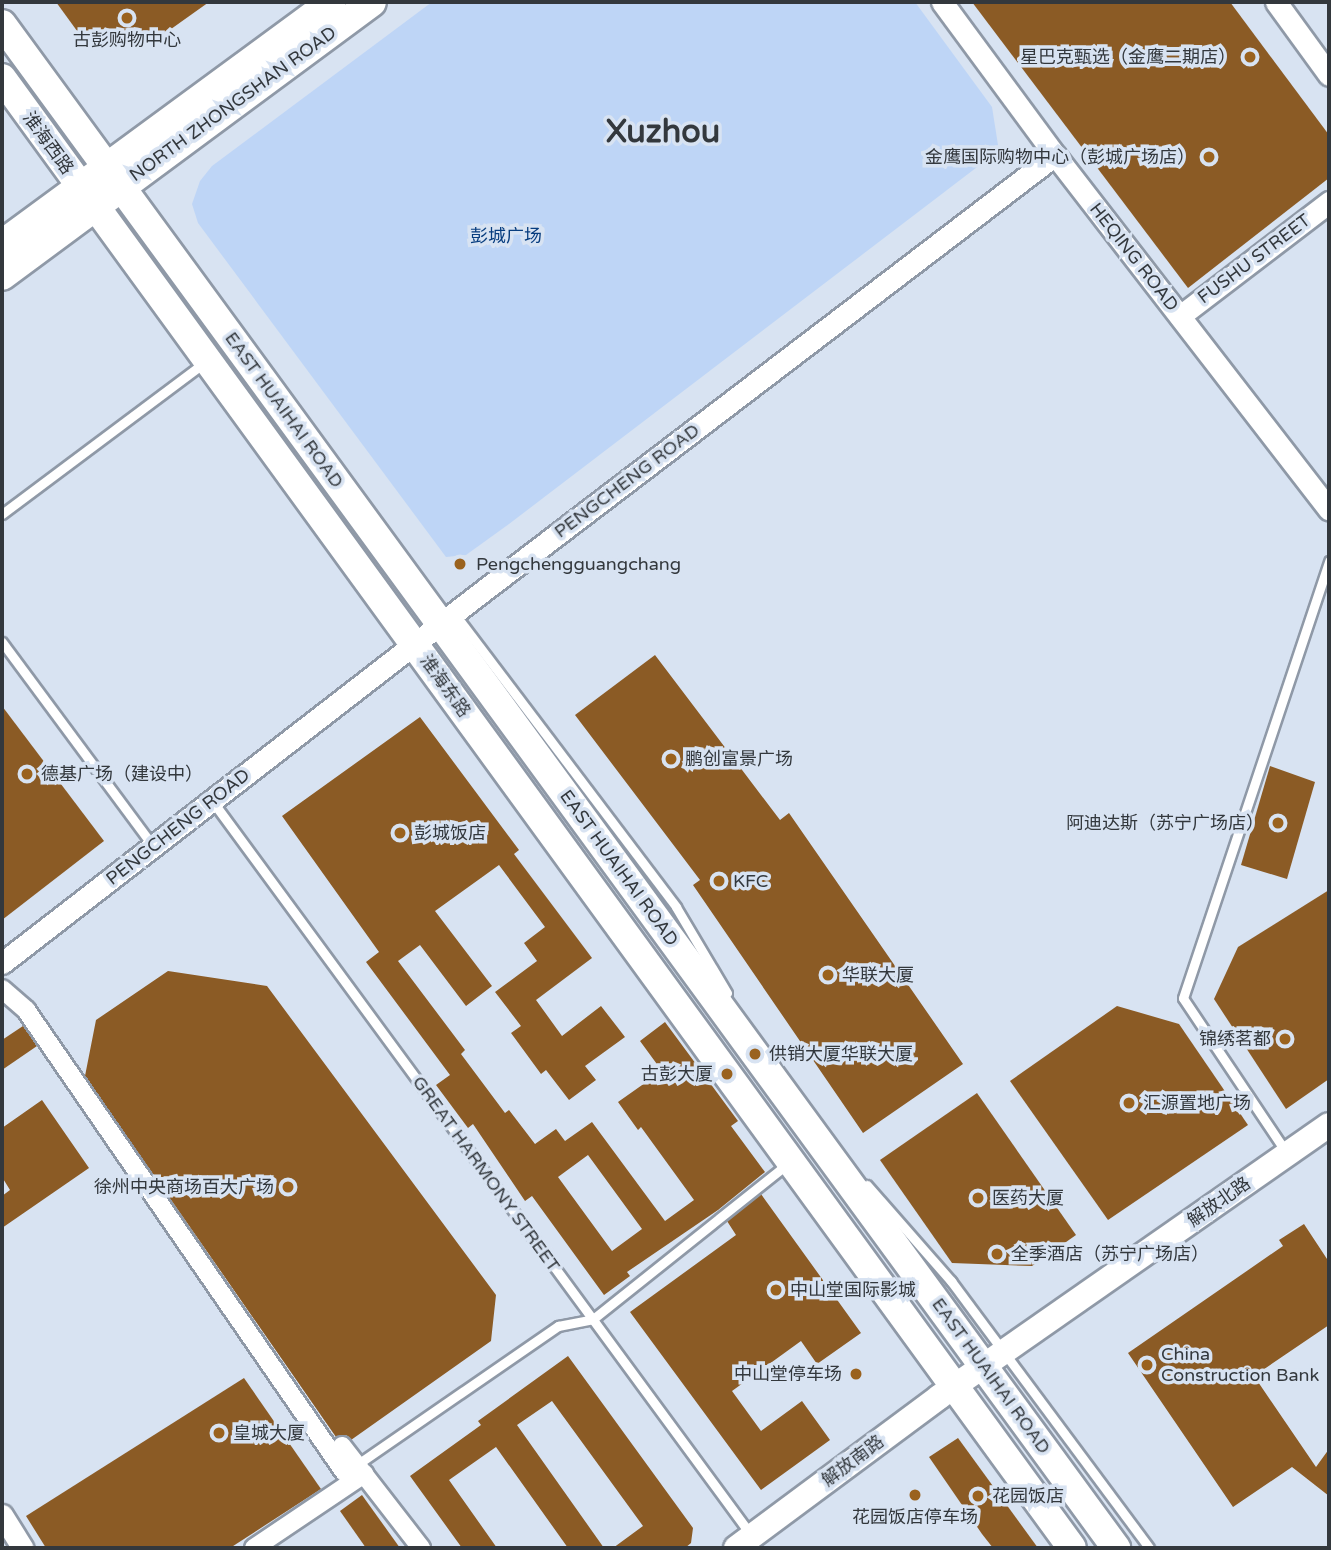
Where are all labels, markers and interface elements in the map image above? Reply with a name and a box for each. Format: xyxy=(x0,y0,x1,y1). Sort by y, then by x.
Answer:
marker: 古彭购物中心 xyxy=(119,10,135,26)
street label: NORTH ZHONGSHAN ROAD xyxy=(125,22,341,186)
place label: 古彭购物中心 xyxy=(73,29,181,51)
place label: 星巴克甄选（金鹰二期店） xyxy=(1020,46,1236,68)
marker: 星巴克甄选（金鹰二期店） xyxy=(1242,49,1258,65)
street label: 淮海西路 xyxy=(18,108,78,178)
district label: Xuzhou xyxy=(606,113,720,151)
place label: 金鹰国际购物中心（彭城广场店） xyxy=(925,146,1195,168)
marker: 金鹰国际购物中心（彭城广场店） xyxy=(1201,149,1217,165)
street label: HEQING ROAD xyxy=(1085,199,1183,315)
street label: FUSHU STREET xyxy=(1193,210,1315,308)
park label: 彭城广场 xyxy=(470,225,542,247)
street label: EAST HUAIHAI ROAD xyxy=(220,328,348,492)
street label: PENGCHENG ROAD xyxy=(550,419,704,543)
place label: Pengchengguangchang xyxy=(476,553,681,575)
marker: Pengchengguangchang xyxy=(450,554,470,574)
street label: 淮海东路 xyxy=(415,651,475,721)
place label: 鹏创富景广场 xyxy=(685,748,793,770)
marker: 鹏创富景广场 xyxy=(663,751,679,767)
place label: 德基广场（建设中） xyxy=(41,763,203,785)
street label: PENGCHENG ROAD xyxy=(102,764,254,890)
marker: 德基广场（建设中） xyxy=(19,766,35,782)
street label: EAST HUAIHAI ROAD xyxy=(555,786,683,950)
place label: 阿迪达斯（苏宁广场店） xyxy=(1066,812,1264,834)
marker: 阿迪达斯（苏宁广场店） xyxy=(1270,815,1286,831)
place label: 彭城饭店 xyxy=(414,822,486,844)
marker: 彭城饭店 xyxy=(392,825,408,841)
place label: KFC xyxy=(733,870,768,892)
marker: KFC xyxy=(711,873,727,889)
place label: 华联大厦 xyxy=(842,964,914,986)
marker: 华联大厦 xyxy=(820,967,836,983)
place label: 锦绣茗都 xyxy=(1199,1028,1271,1050)
marker: 锦绣茗都 xyxy=(1277,1031,1293,1047)
place label: 供销大厦华联大厦 xyxy=(769,1043,913,1065)
marker: 供销大厦华联大厦 xyxy=(747,1046,763,1062)
place label: 古彭大厦 xyxy=(641,1063,713,1085)
marker: 古彭大厦 xyxy=(719,1066,735,1082)
street label: GREAT HARMONY STREET xyxy=(408,1072,564,1276)
place label: 汇源置地广场 xyxy=(1143,1092,1251,1114)
marker: 汇源置地广场 xyxy=(1121,1095,1137,1111)
street label: 解放北路 xyxy=(1183,1173,1255,1231)
place label: 徐州中央商场百大广场 xyxy=(94,1176,274,1198)
marker: 徐州中央商场百大广场 xyxy=(280,1179,296,1195)
place label: 医药大厦 xyxy=(992,1187,1064,1209)
marker: 医药大厦 xyxy=(970,1190,986,1206)
place label: 全季酒店（苏宁广场店） xyxy=(1011,1243,1209,1265)
marker: 全季酒店（苏宁广场店） xyxy=(989,1246,1005,1262)
place label: 中山堂国际影城 xyxy=(790,1279,916,1301)
marker: 中山堂国际影城 xyxy=(768,1282,784,1298)
street label: EAST HUAIHAI ROAD xyxy=(927,1294,1055,1458)
place label: China Construction Bank xyxy=(1161,1344,1319,1386)
marker: China Construction Bank xyxy=(1139,1357,1155,1373)
place label: 中山堂停车场 xyxy=(734,1363,842,1385)
marker: 中山堂停车场 xyxy=(848,1366,864,1382)
place label: 皇城大厦 xyxy=(233,1422,305,1444)
marker: 皇城大厦 xyxy=(211,1425,227,1441)
street label: 解放南路 xyxy=(818,1431,888,1491)
place label: 花园饭店 xyxy=(992,1485,1064,1507)
marker: 花园饭店停车场 xyxy=(907,1487,923,1503)
marker: 花园饭店 xyxy=(970,1488,986,1504)
place label: 花园饭店停车场 xyxy=(852,1506,978,1528)

